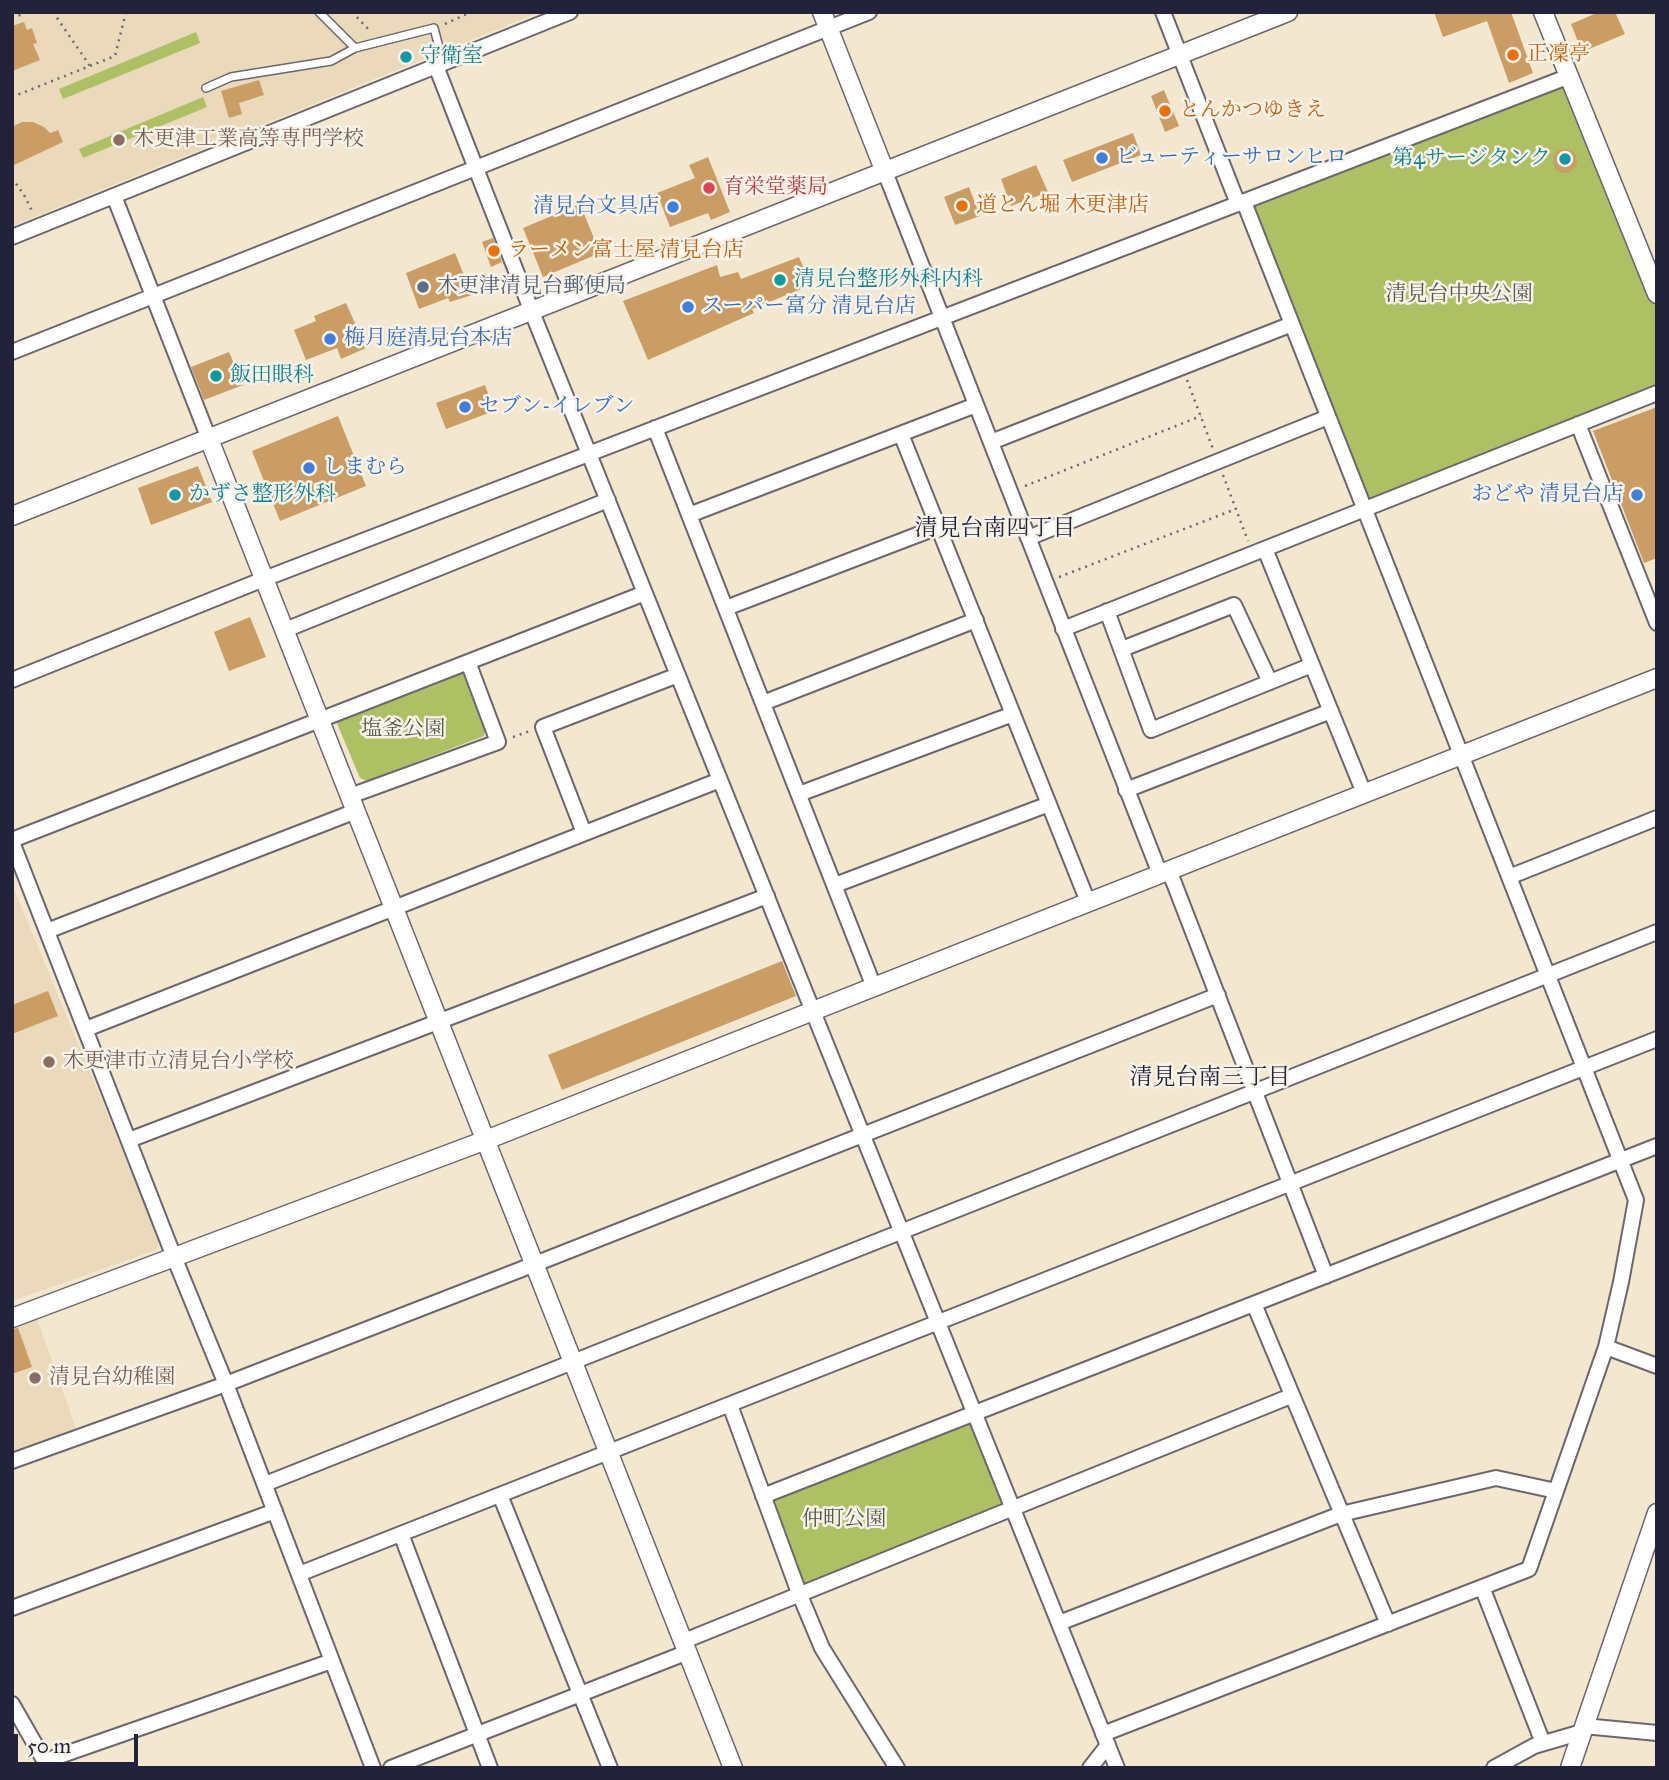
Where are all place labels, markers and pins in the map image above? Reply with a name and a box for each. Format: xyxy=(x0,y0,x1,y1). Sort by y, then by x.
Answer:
place label: 正凜亭 xyxy=(1527,42,1590,68)
place label: 守衛室 xyxy=(420,44,483,70)
marker: 正凜亭 xyxy=(1505,47,1521,63)
marker: 守衛室 xyxy=(398,49,414,65)
place label: とんかつゆきえ xyxy=(1179,98,1326,124)
marker: とんかつゆきえ xyxy=(1157,103,1173,119)
place label: 木更津工業高等専門学校 xyxy=(133,127,364,153)
marker: 木更津工業高等専門学校 xyxy=(111,132,127,148)
place label: ビューティーサロンヒロ xyxy=(1116,145,1347,171)
place label: 第4サージタンク xyxy=(1392,146,1551,172)
marker: ビューティーサロンヒロ xyxy=(1094,150,1110,166)
marker: 第4サージタンク xyxy=(1557,151,1573,167)
place label: 育栄堂薬局 xyxy=(723,175,828,201)
marker: 育栄堂薬局 xyxy=(701,180,717,196)
place label: 道とん堀 木更津店 xyxy=(976,193,1149,219)
place label: 清見台文具店 xyxy=(533,194,659,220)
marker: 道とん堀 木更津店 xyxy=(954,198,970,214)
marker: 清見台文具店 xyxy=(665,199,681,215)
place label: ラーメン富士屋 清見台店 xyxy=(508,238,744,264)
marker: ラーメン富士屋 清見台店 xyxy=(486,243,502,259)
place label: 清見台整形外科内科 xyxy=(794,267,983,293)
marker: 清見台整形外科内科 xyxy=(772,272,788,288)
place label: 木更津清見台郵便局 xyxy=(437,274,626,300)
marker: 木更津清見台郵便局 xyxy=(415,279,431,295)
place label: スーパー富分 清見台店 xyxy=(702,294,915,320)
marker: スーパー富分 清見台店 xyxy=(680,299,696,315)
place label: 梅月庭清見台本店 xyxy=(344,326,512,352)
marker: 梅月庭清見台本店 xyxy=(322,331,338,347)
place label: 飯田眼科 xyxy=(230,363,314,389)
marker: 飯田眼科 xyxy=(208,368,224,384)
place label: セブン-イレブン xyxy=(479,394,635,420)
marker: セブン-イレブン xyxy=(457,399,473,415)
place label: しまむら xyxy=(323,455,407,481)
marker: しまむら xyxy=(301,460,317,476)
place label: かずさ整形外科 xyxy=(189,482,336,508)
place label: おどや 清見台店 xyxy=(1471,482,1623,508)
marker: かずさ整形外科 xyxy=(167,487,183,503)
marker: おどや 清見台店 xyxy=(1629,487,1645,503)
place label: 木更津市立清見台小学校 xyxy=(63,1049,294,1075)
marker: 木更津市立清見台小学校 xyxy=(41,1054,57,1070)
place label: 清見台幼稚園 xyxy=(49,1365,175,1391)
marker: 清見台幼稚園 xyxy=(27,1370,43,1386)

